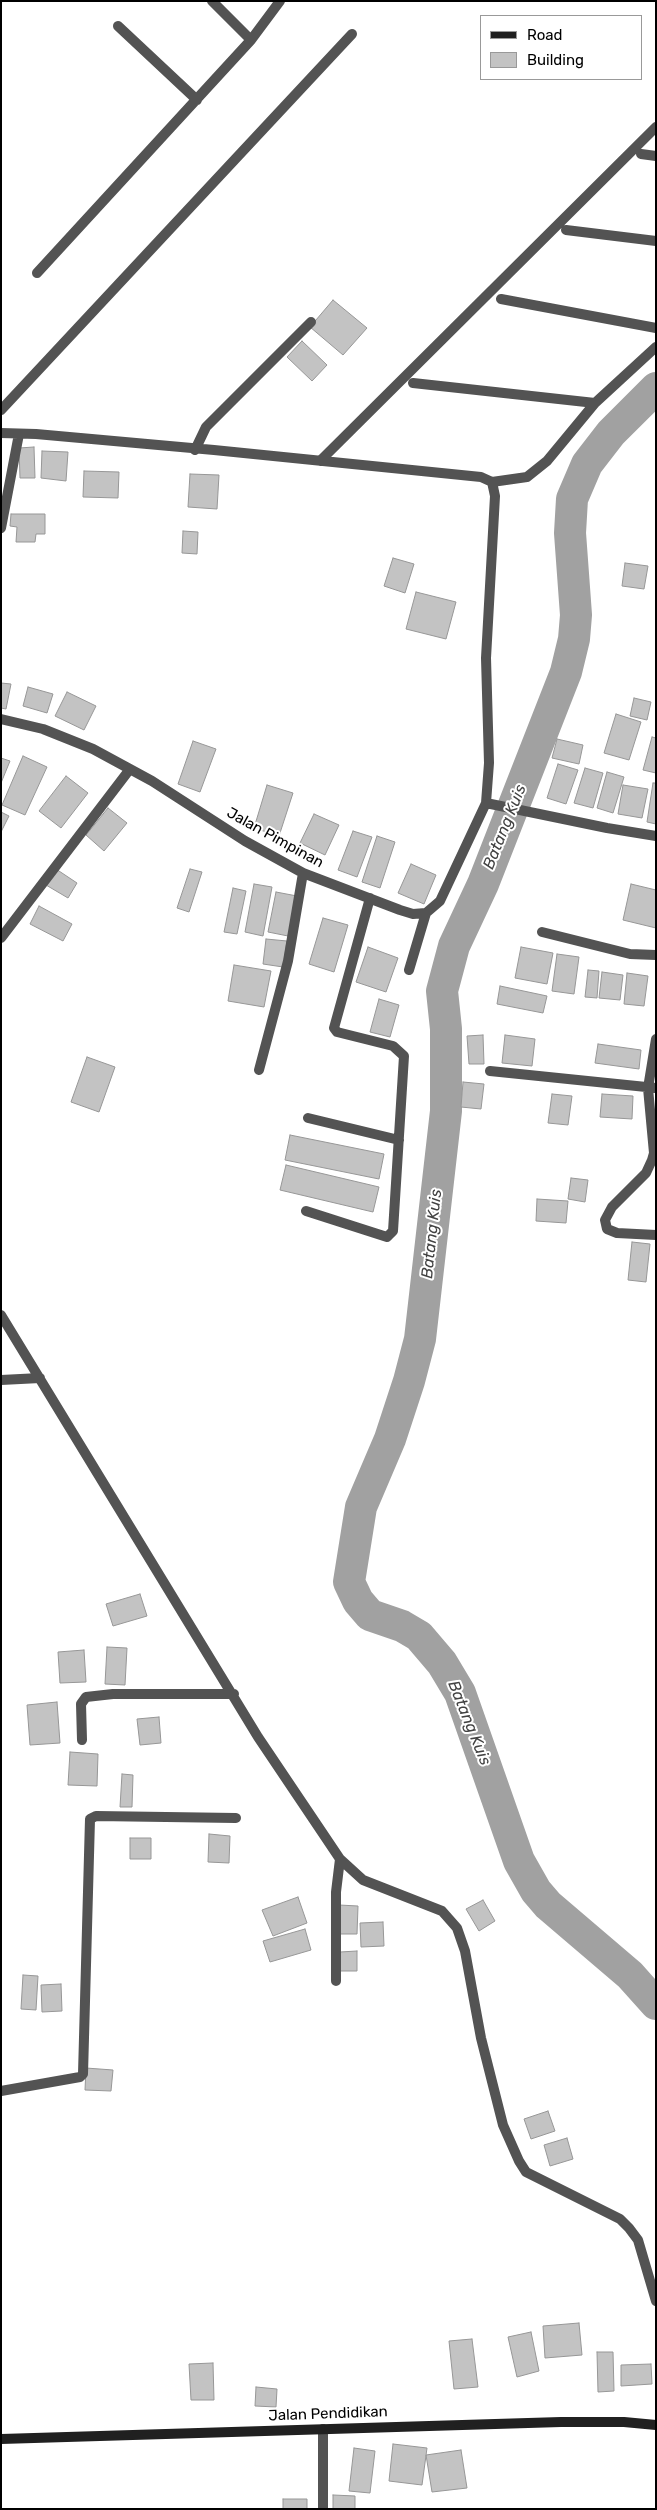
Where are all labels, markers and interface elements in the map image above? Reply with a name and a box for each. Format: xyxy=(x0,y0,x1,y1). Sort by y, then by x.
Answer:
legend xyxy=(480,15,642,80)
text: Road xyxy=(527,26,563,44)
text: Building xyxy=(527,51,584,69)
water label: Batang Kuis xyxy=(479,782,531,872)
street label: Jalan Pimpinan xyxy=(223,804,327,872)
water label: Batang Kuis xyxy=(418,1188,446,1280)
water label: Batang Kuis xyxy=(443,1678,495,1768)
street label: Jalan Pendidikan xyxy=(268,2403,388,2425)

